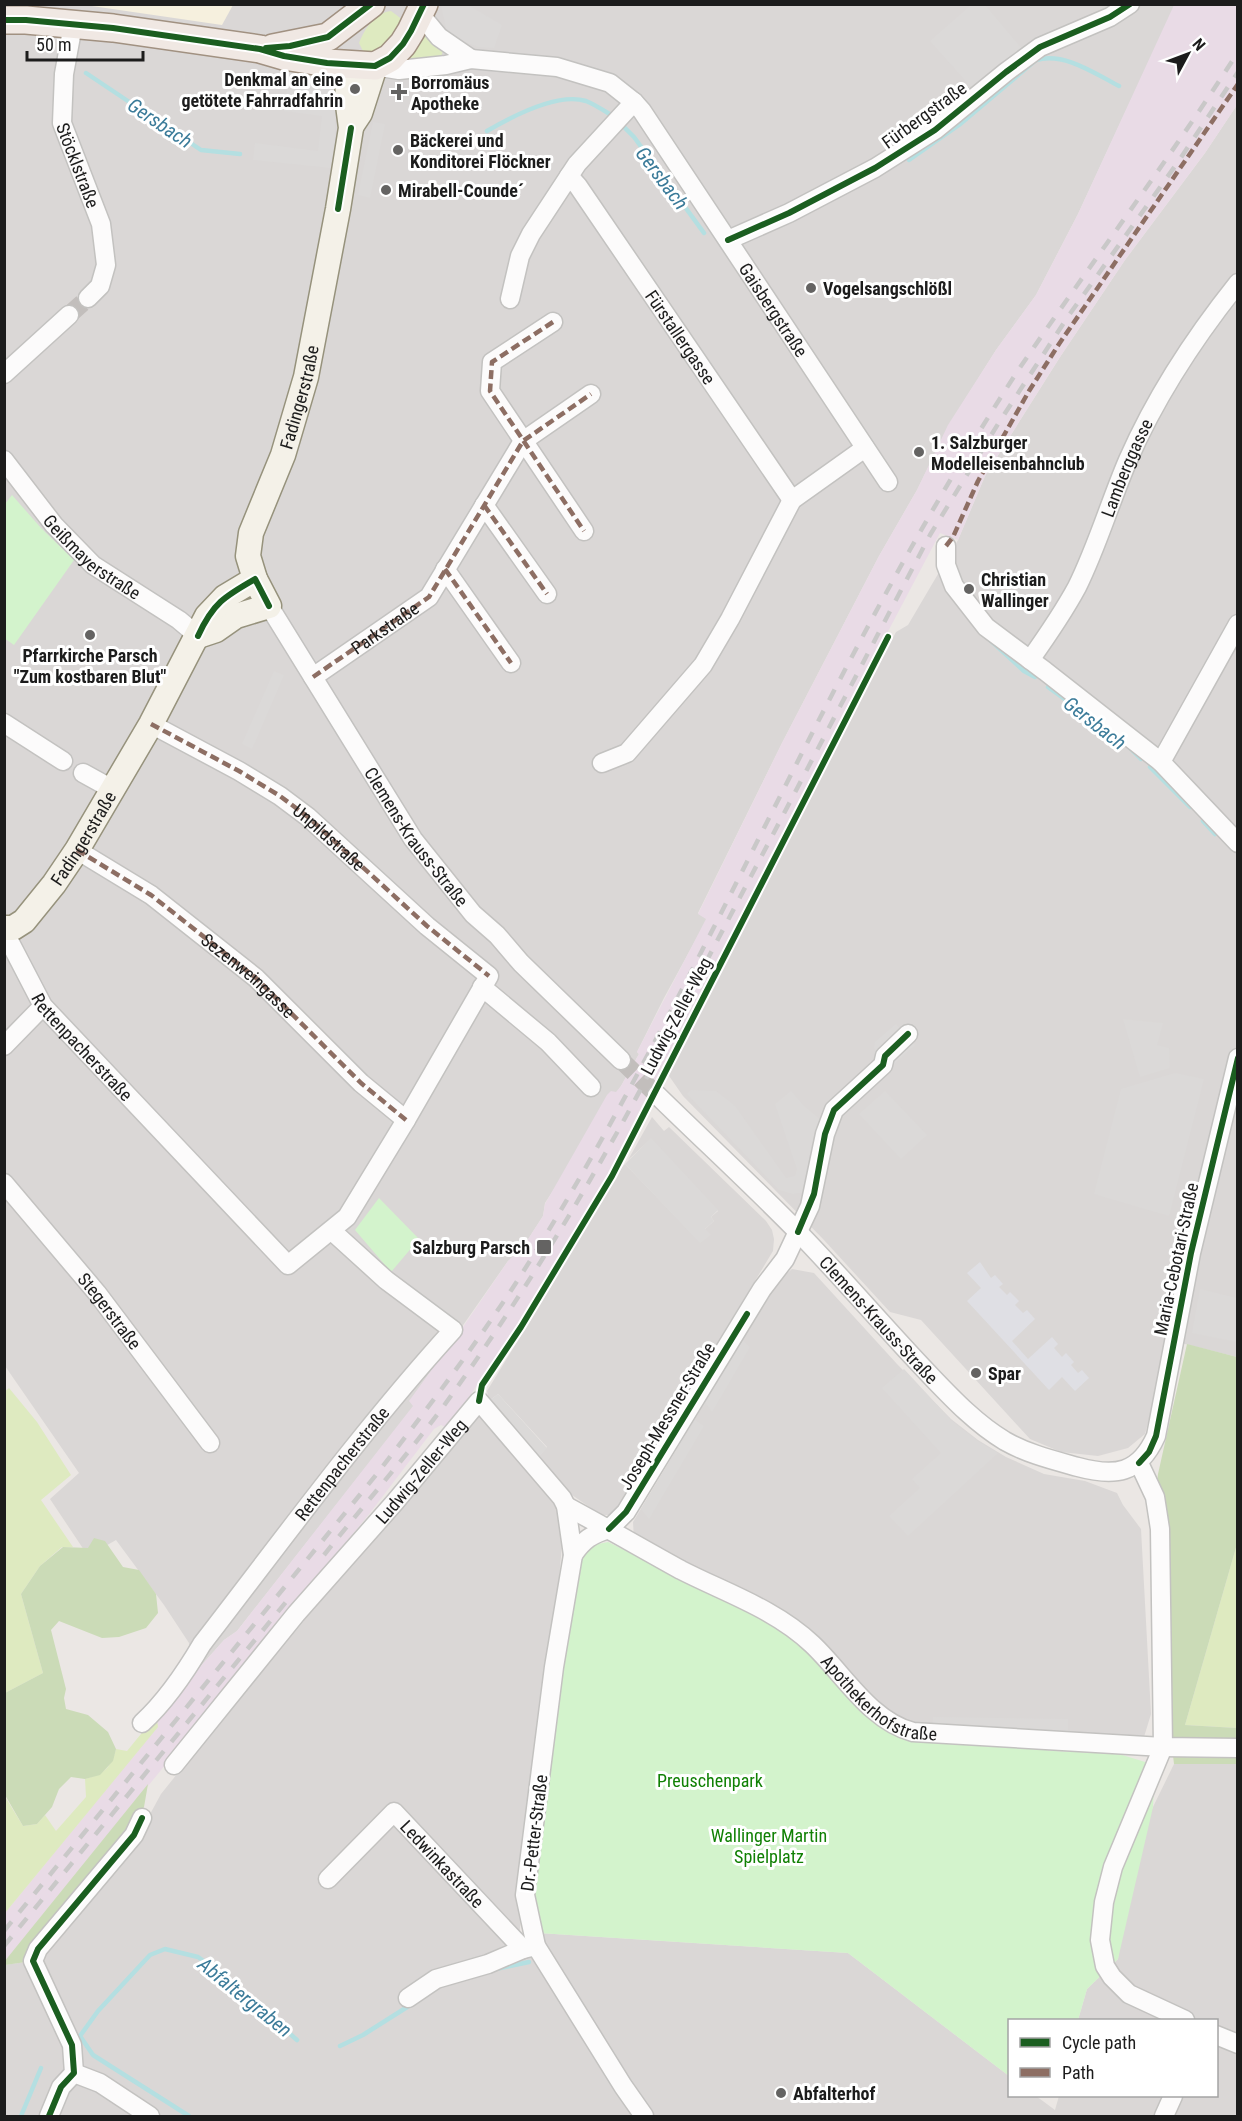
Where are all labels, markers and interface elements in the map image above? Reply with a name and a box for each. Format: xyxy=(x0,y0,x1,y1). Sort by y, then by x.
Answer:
scale bar xyxy=(27,24,142,62)
north arrow xyxy=(1158,24,1218,84)
text: 50 m xyxy=(36,34,71,55)
text: N xyxy=(1189,35,1209,54)
place label: Denkmal an eine getötete Fahrradfahrin xyxy=(181,69,343,111)
place label: Borromäus Apotheke xyxy=(411,72,489,114)
street label: Fürbergstraße xyxy=(878,77,970,153)
marker: Denkmal an eine getötete Fahrradfahrin xyxy=(348,82,362,96)
marker: Borromäus Apotheke xyxy=(392,85,406,99)
water label: Gersbach xyxy=(123,93,197,153)
street label: Stöcklstraße xyxy=(52,120,104,211)
place label: Bäckerei und Konditorei Flöckner xyxy=(410,130,551,172)
water label: Gersbach xyxy=(631,142,693,214)
marker: Bäckerei und Konditorei Flöckner xyxy=(391,143,405,157)
place label: Mirabell-Counde´ xyxy=(398,180,524,201)
marker: Mirabell-Counde´ xyxy=(379,183,393,197)
street label: Gaisbergstraße xyxy=(735,259,812,361)
place label: Vogelsangschlößl xyxy=(823,278,952,299)
marker: Vogelsangschlößl xyxy=(804,281,818,295)
street label: Fürstallergasse xyxy=(641,286,720,388)
street label: Fadingerstraße xyxy=(275,343,322,451)
street label: Lamberggasse xyxy=(1096,415,1157,520)
place label: 1. Salzburger Modelleisenbahnclub xyxy=(931,432,1085,474)
marker: 1. Salzburger Modelleisenbahnclub xyxy=(912,445,926,459)
street label: Geißmayerstraße xyxy=(39,510,145,603)
place label: Christian Wallinger xyxy=(981,569,1049,611)
marker: Christian Wallinger xyxy=(962,582,976,596)
street label: Parkstraße xyxy=(347,597,422,658)
marker: Pfarrkirche Parsch "Zum kostbaren Blut" xyxy=(83,628,97,642)
place label: Pfarrkirche Parsch "Zum kostbaren Blut" xyxy=(14,645,166,687)
water label: Gersbach xyxy=(1059,691,1131,755)
street label: Clemens-Krauss-Straße xyxy=(361,763,473,910)
street label: Fadingerstraße xyxy=(46,787,120,889)
street label: Unpildstraße xyxy=(289,799,370,875)
street label: Sezenweingasse xyxy=(197,929,300,1022)
street label: Ludwig-Zeller-Weg xyxy=(636,954,716,1078)
street label: Rettenpacherstraße xyxy=(28,989,137,1105)
street label: Maria-Cebotari-Straße xyxy=(1150,1181,1202,1337)
place label: Salzburg Parsch xyxy=(412,1237,530,1258)
marker: Salzburg Parsch xyxy=(535,1238,553,1256)
street label: Clemens-Krauss-Straße xyxy=(815,1251,943,1388)
street label: Stegerstraße xyxy=(74,1268,146,1353)
street label: Joseph-Messner-Straße xyxy=(615,1338,719,1494)
place label: Spar xyxy=(988,1363,1021,1384)
marker: Spar xyxy=(969,1366,983,1380)
street label: Rettenpacherstraße xyxy=(290,1402,393,1524)
street label: Ludwig-Zeller-Weg xyxy=(371,1414,471,1527)
street label: Apothekerhofstraße xyxy=(817,1650,938,1744)
park label: Preuschenpark xyxy=(657,1770,763,1791)
street label: Dr.-Petter-Straße xyxy=(516,1773,552,1893)
street label: Ledwinkastraße xyxy=(396,1816,489,1912)
park label: Wallinger Martin Spielplatz xyxy=(711,1825,827,1867)
water label: Abfaltergraben xyxy=(193,1951,297,2042)
legend xyxy=(1008,2019,1218,2097)
text: Cycle path xyxy=(1062,2032,1136,2053)
text: Path xyxy=(1062,2062,1095,2083)
place label: Abfalterhof xyxy=(793,2083,875,2104)
marker: Abfalterhof xyxy=(774,2086,788,2100)

